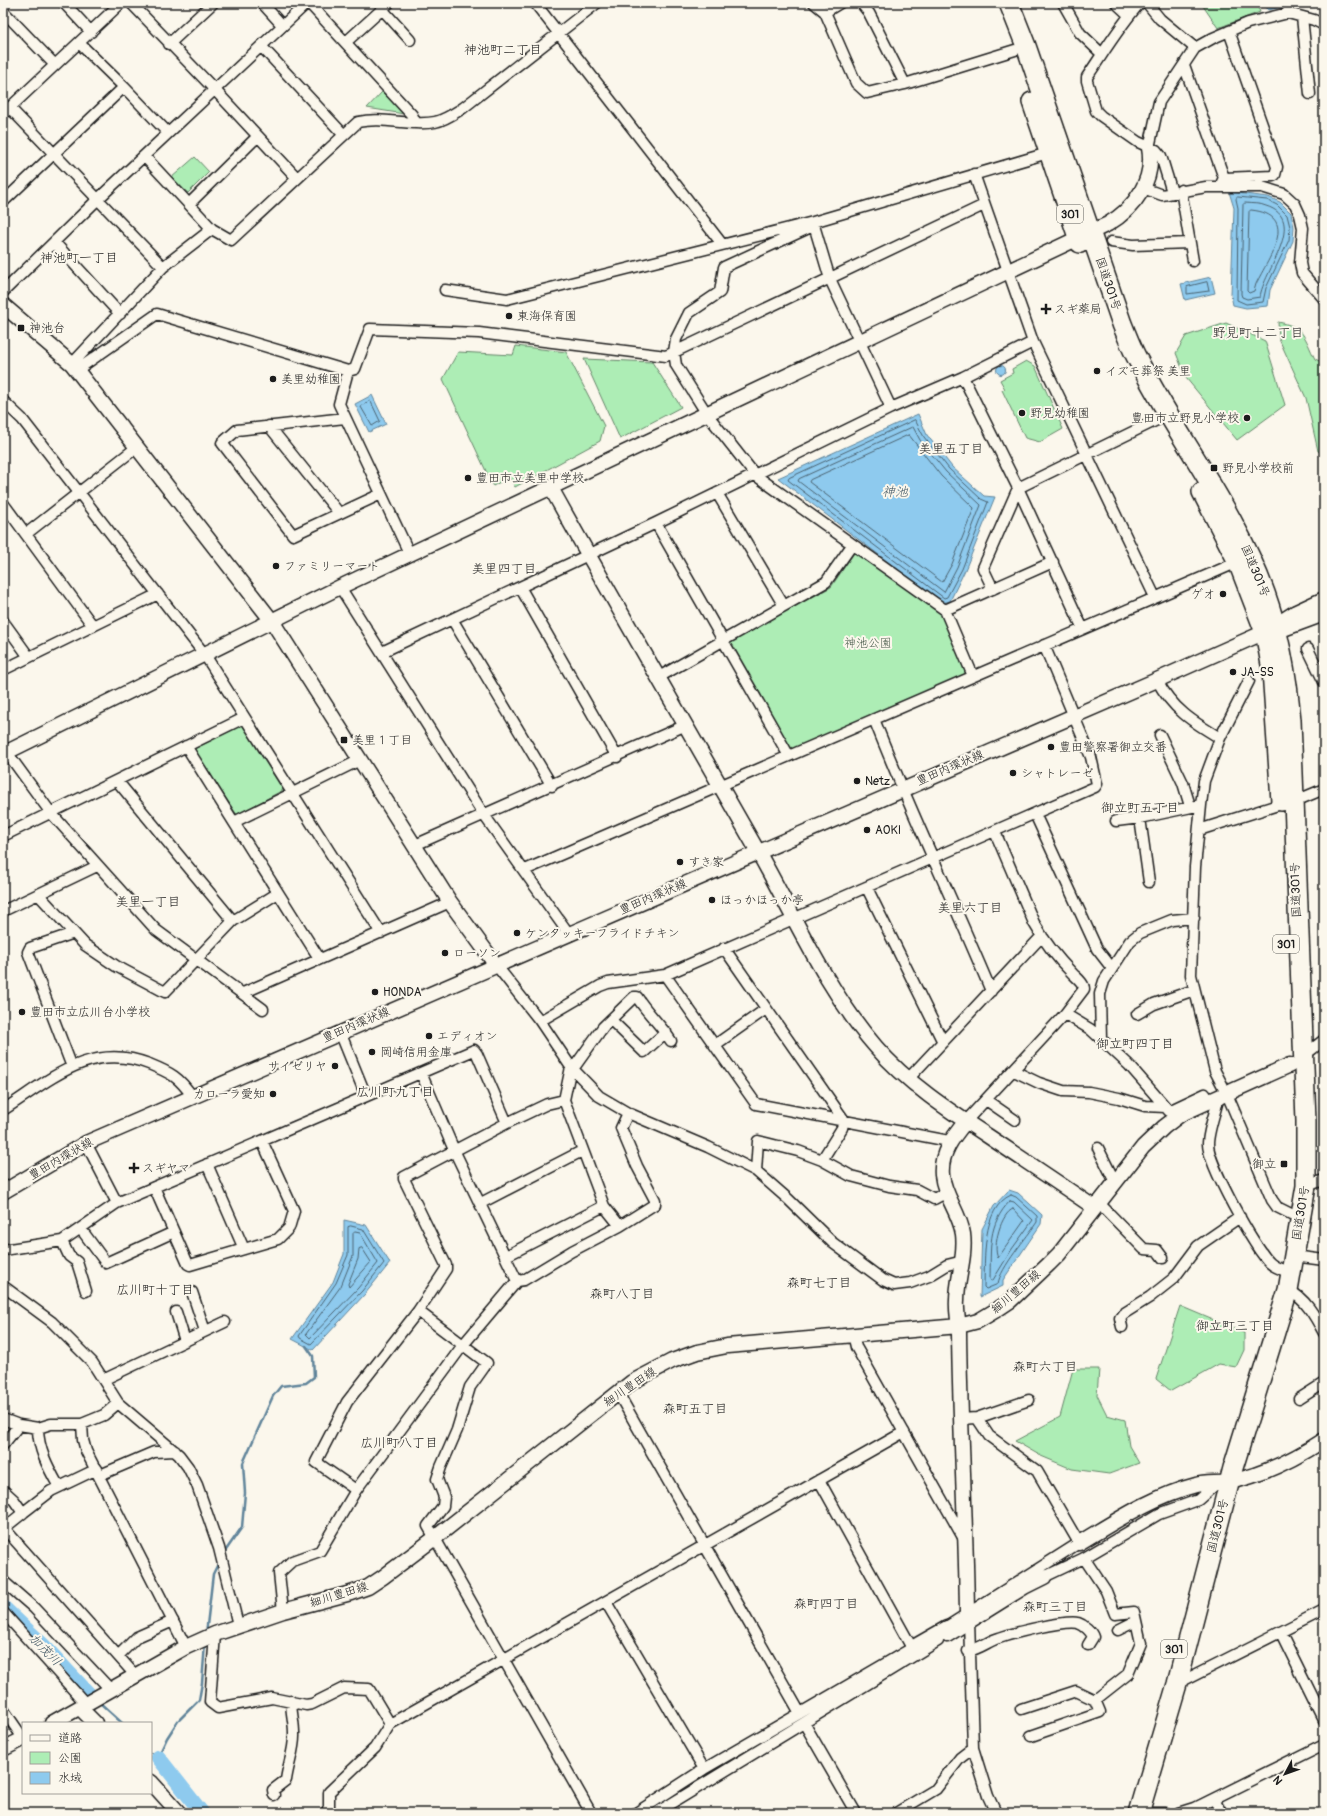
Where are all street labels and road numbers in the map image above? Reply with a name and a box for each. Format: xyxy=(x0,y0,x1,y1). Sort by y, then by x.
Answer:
road number: 301 xyxy=(1057,205,1083,223)
street label: 国道301号 xyxy=(1092,255,1124,313)
street label: 国道301号 xyxy=(1237,542,1273,600)
street label: 豊田内環状線 xyxy=(914,747,986,789)
street label: 国道301号 xyxy=(1288,862,1304,918)
street label: 豊田内環状線 xyxy=(617,876,689,918)
road number: 301 xyxy=(1273,935,1299,953)
street label: 豊田内環状線 xyxy=(320,1004,392,1046)
street label: 豊田内環状線 xyxy=(26,1135,96,1183)
street label: 国道301号 xyxy=(1289,1184,1313,1242)
street label: 細川豊田線 xyxy=(988,1267,1044,1317)
street label: 細川豊田線 xyxy=(601,1364,659,1410)
street label: 国道301号 xyxy=(1204,1497,1232,1555)
street label: 細川豊田線 xyxy=(308,1579,370,1611)
road number: 301 xyxy=(1161,1640,1187,1658)

